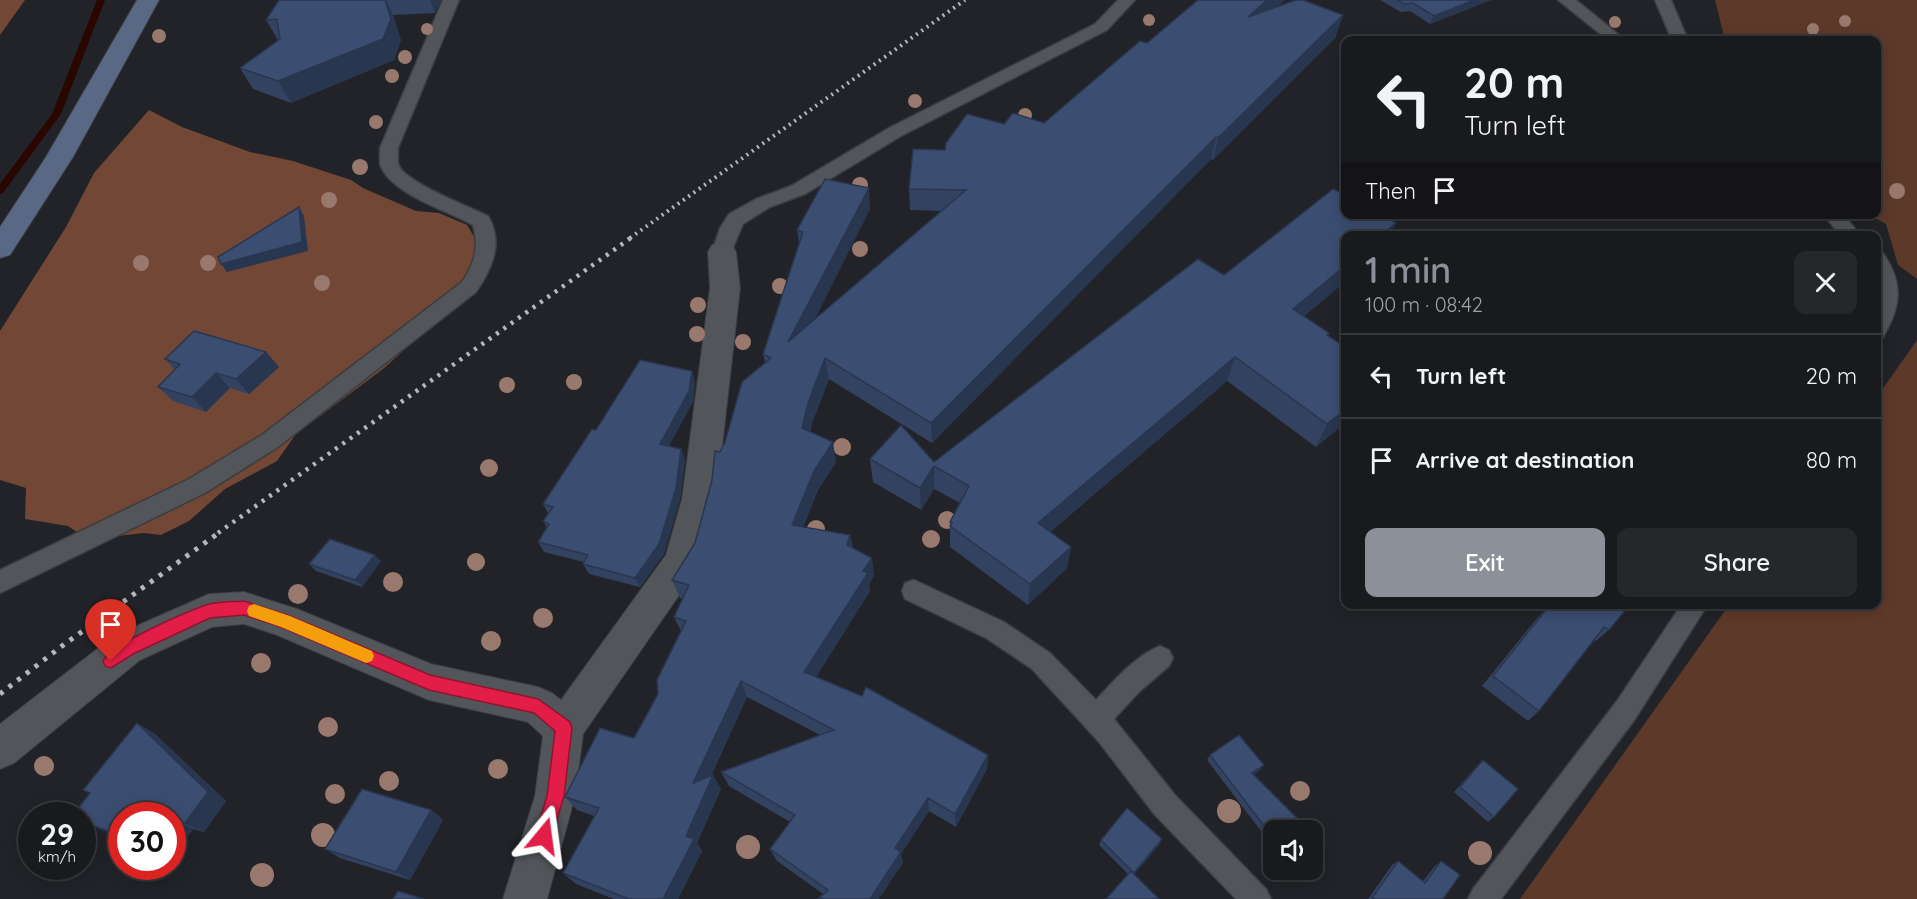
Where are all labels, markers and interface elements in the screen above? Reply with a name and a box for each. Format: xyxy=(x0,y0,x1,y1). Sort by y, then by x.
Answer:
text: 20 m xyxy=(1464,56,1564,109)
icon: left xyxy=(1365,60,1443,138)
text: Turn left xyxy=(1464,108,1566,142)
icon: arrive xyxy=(1428,174,1461,207)
text: Then xyxy=(1365,177,1416,205)
text: 1 min xyxy=(1365,247,1451,292)
button: close xyxy=(1794,251,1857,314)
text: 100 m · 08:42 xyxy=(1365,292,1483,317)
icon: left xyxy=(1365,360,1398,393)
text: Turn left xyxy=(1416,362,1506,390)
text: 20 m xyxy=(1806,362,1857,390)
icon: arrive xyxy=(1365,444,1398,477)
text: Arrive at destination xyxy=(1416,446,1634,474)
text: 80 m xyxy=(1806,446,1857,474)
button: Exit xyxy=(1365,528,1605,597)
button: Share xyxy=(1617,528,1857,597)
pin xyxy=(85,599,136,661)
icon: arrive xyxy=(94,608,127,641)
speed limit sign: 30 xyxy=(108,802,186,880)
position arrow xyxy=(512,804,576,868)
text: 29 xyxy=(40,815,74,853)
map controls xyxy=(1263,820,1323,880)
button: sound xyxy=(1263,820,1323,880)
text: km/h xyxy=(38,847,76,866)

